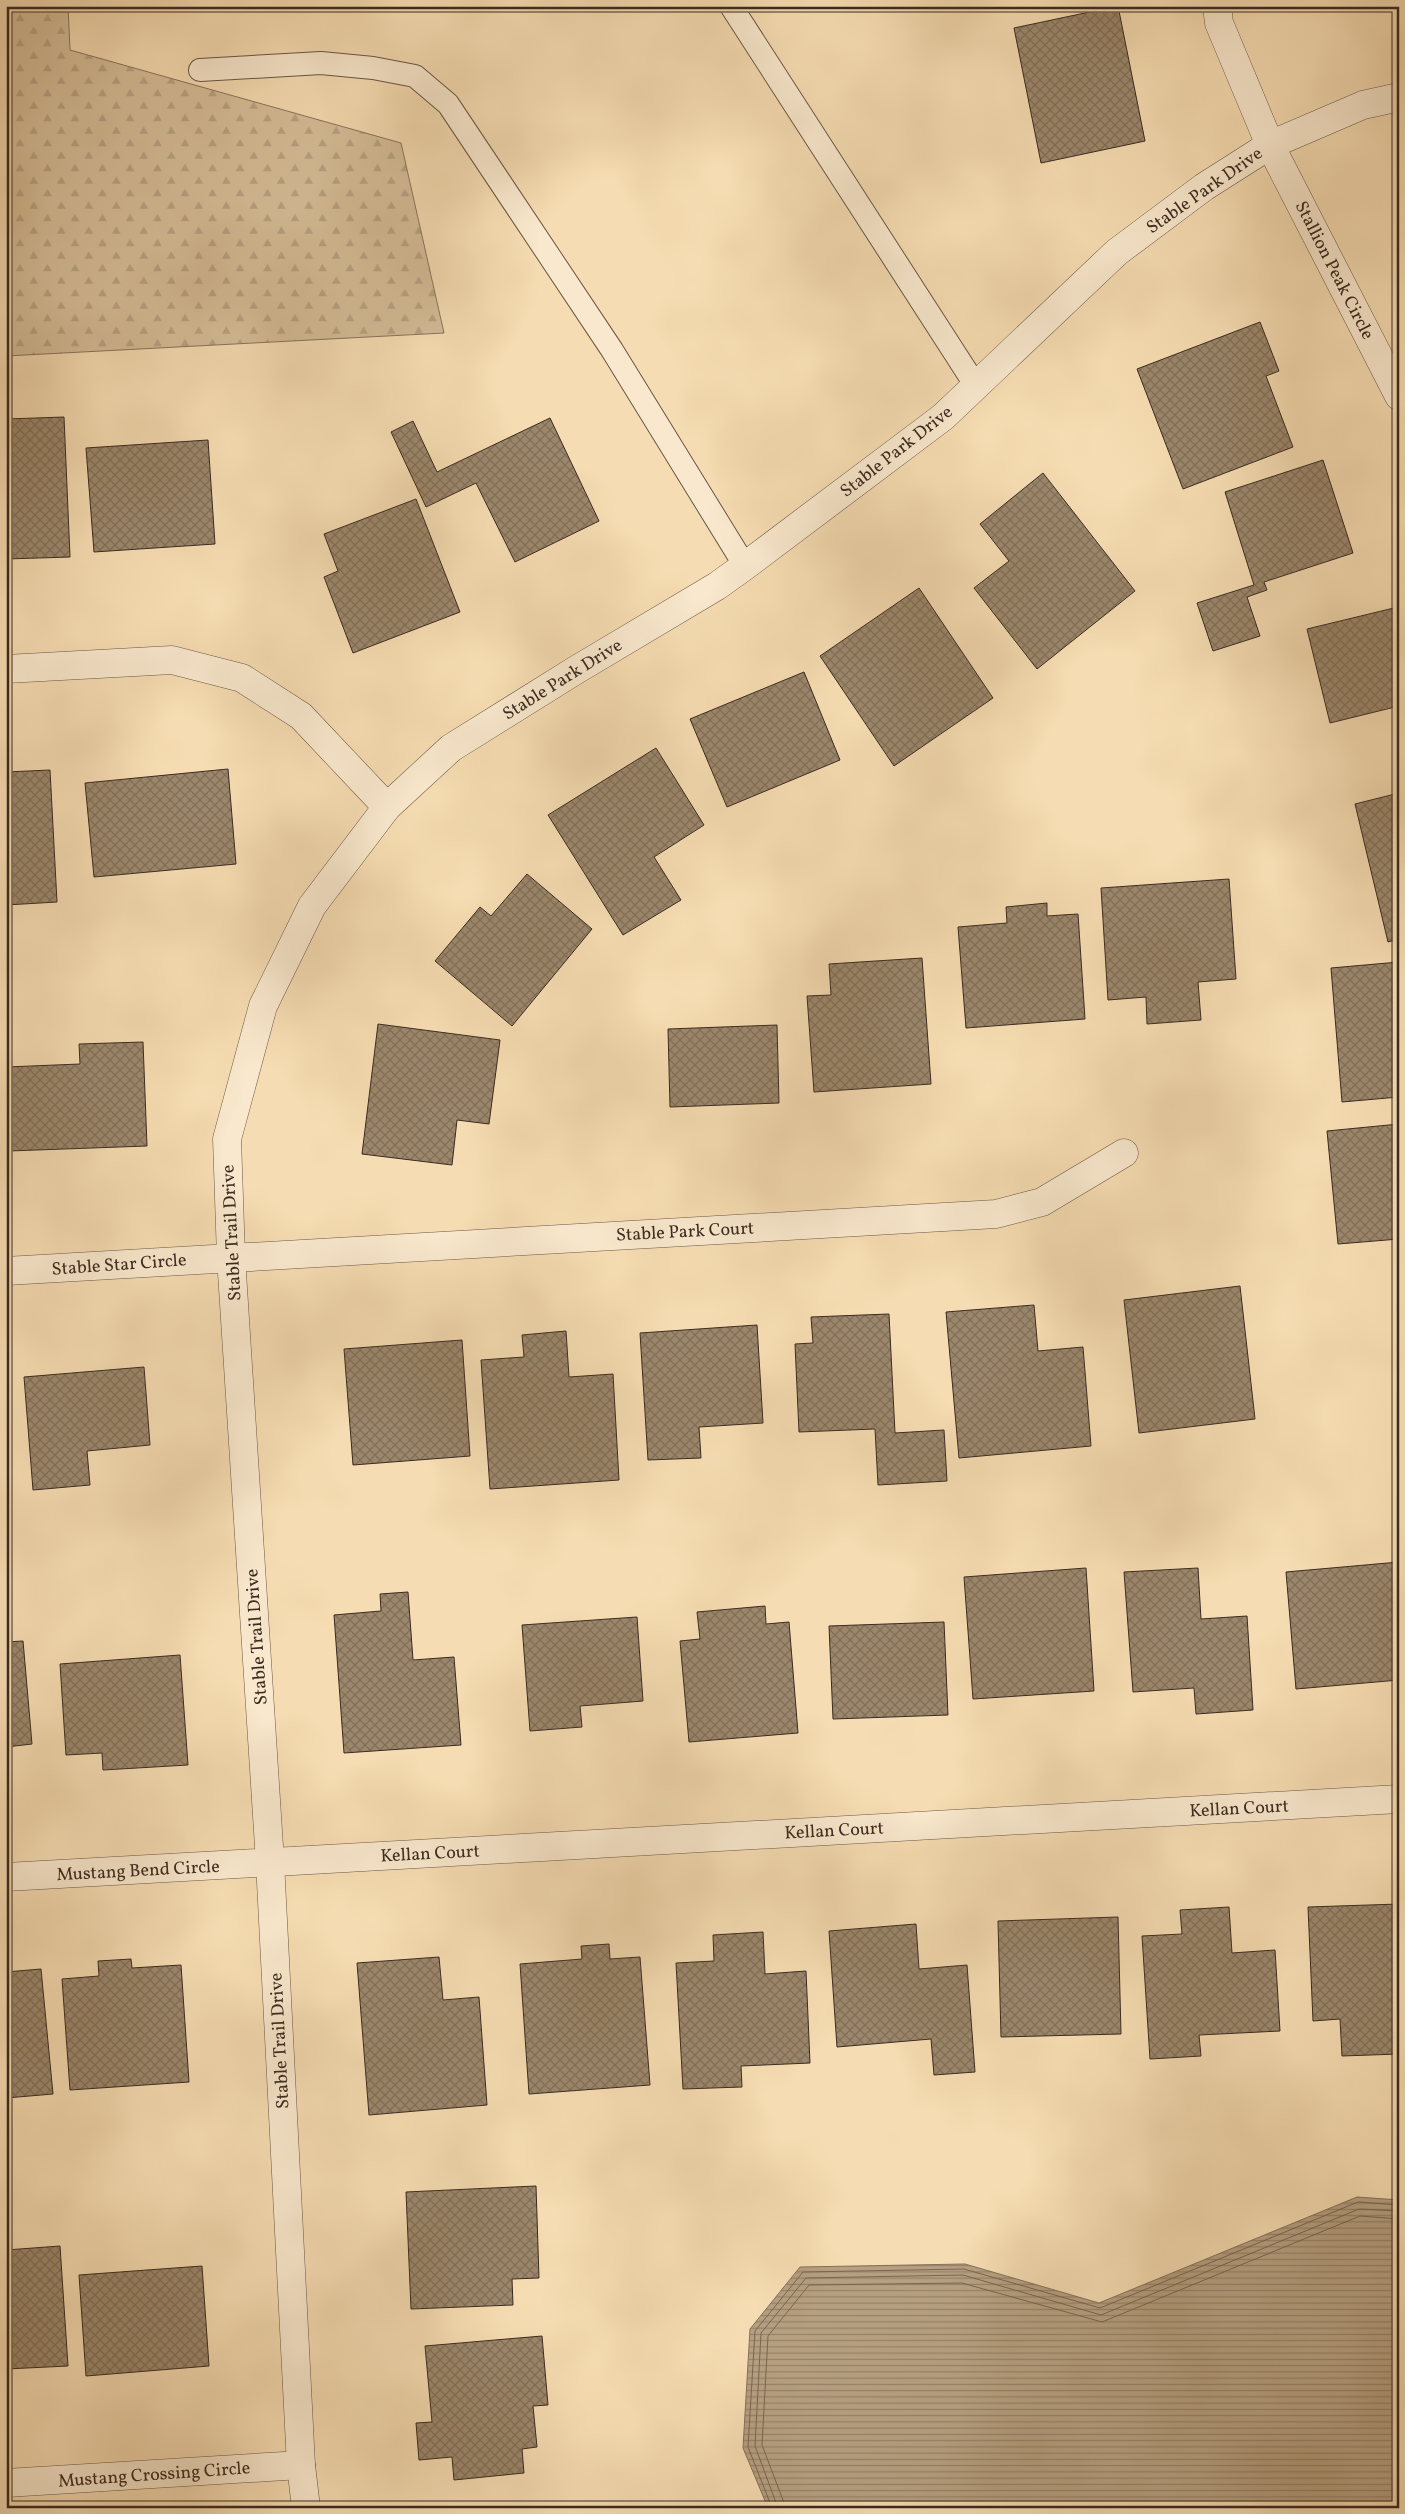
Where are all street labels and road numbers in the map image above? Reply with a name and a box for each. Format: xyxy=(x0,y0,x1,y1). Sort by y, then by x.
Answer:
street label: Stable Park Drive xyxy=(1142,142,1268,241)
street label: Stallion Peak Circle xyxy=(1288,197,1379,344)
street label: Stable Park Drive xyxy=(835,400,958,504)
street label: Stable Park Drive xyxy=(498,633,627,727)
street label: Stable Trail Drive xyxy=(216,1164,249,1302)
street label: Stable Park Court xyxy=(615,1216,755,1249)
street label: Stable Star Circle xyxy=(51,1248,187,1283)
street label: Stable Trail Drive xyxy=(240,1568,275,1706)
street label: Kellan Court xyxy=(1189,1794,1289,1825)
street label: Kellan Court xyxy=(784,1816,884,1847)
street label: Kellan Court xyxy=(380,1839,480,1870)
street label: Mustang Bend Circle xyxy=(56,1855,220,1888)
street label: Stable Trail Drive xyxy=(264,1972,297,2110)
street label: Mustang Crossing Circle xyxy=(57,2456,251,2495)

